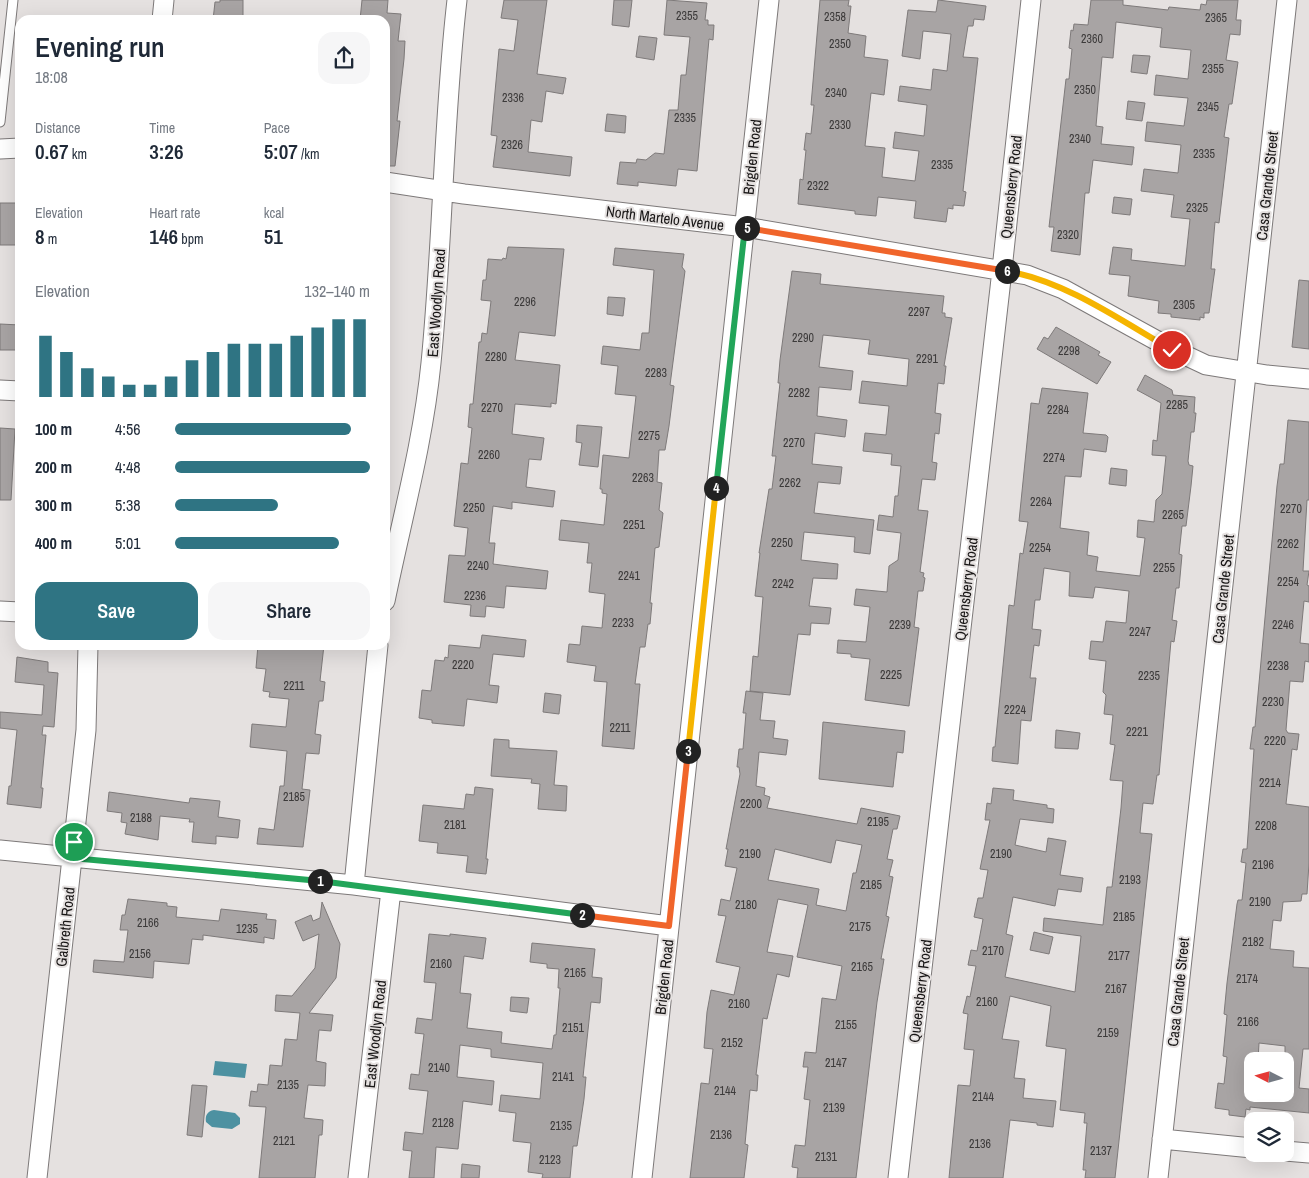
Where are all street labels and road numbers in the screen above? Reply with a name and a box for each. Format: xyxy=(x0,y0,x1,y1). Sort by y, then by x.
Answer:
street label: Brigden Road xyxy=(738,118,766,196)
street label: Casa Grande Street xyxy=(1251,130,1283,242)
street label: Queensberry Road xyxy=(995,134,1027,240)
street label: North Martelo Avenue xyxy=(605,200,725,236)
street label: East Woodlyn Road xyxy=(422,248,450,358)
street label: Casa Grande Street xyxy=(1207,533,1239,645)
street label: Queensberry Road xyxy=(949,536,983,642)
street label: Galbreth Road xyxy=(50,886,80,968)
street label: Casa Grande Street xyxy=(1162,936,1194,1048)
street label: Brigden Road xyxy=(650,938,678,1016)
street label: Queensberry Road xyxy=(903,938,937,1044)
street label: East Woodlyn Road xyxy=(359,979,391,1089)

